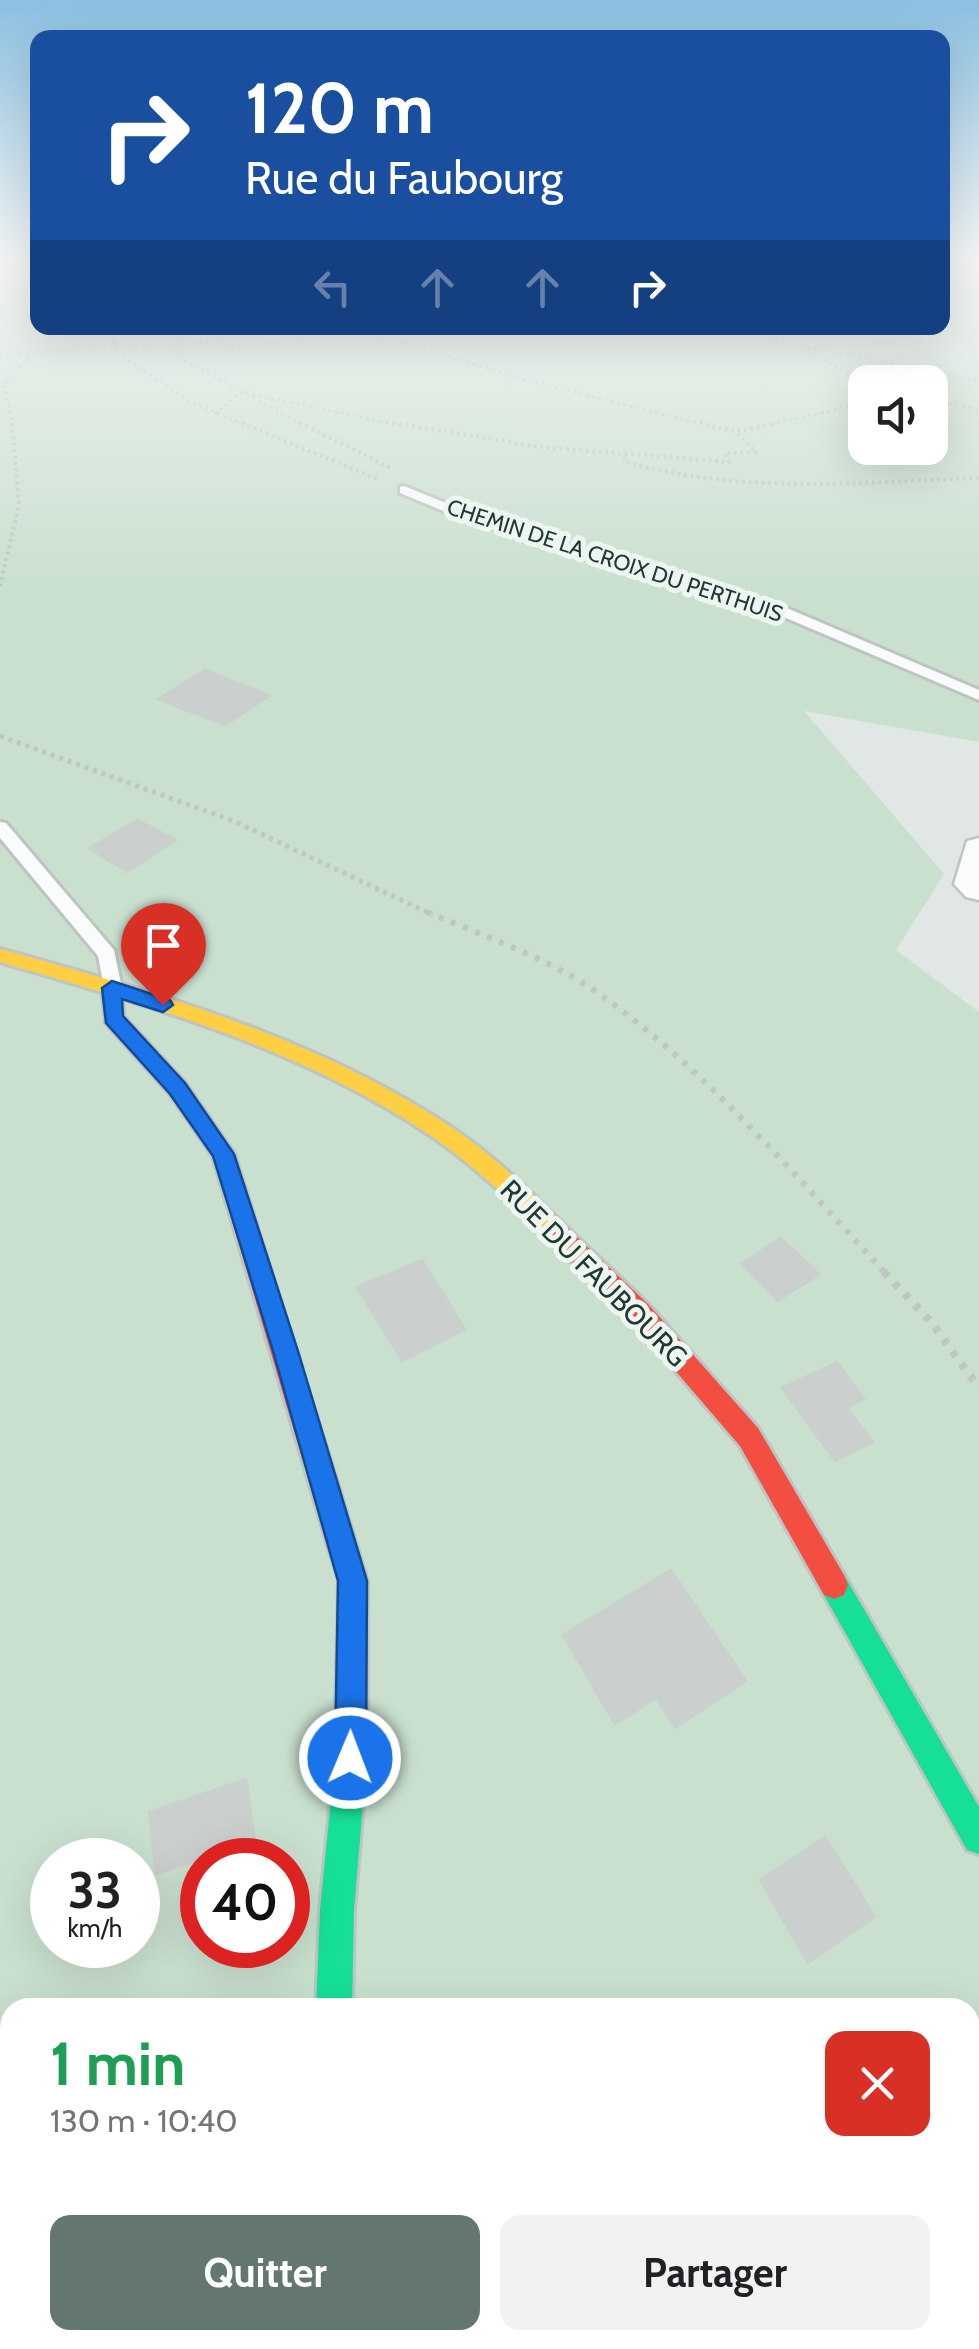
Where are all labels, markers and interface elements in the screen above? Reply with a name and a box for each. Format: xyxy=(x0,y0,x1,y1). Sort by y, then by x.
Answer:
text: 120 m xyxy=(245,65,434,151)
icon: right xyxy=(80,70,210,200)
text: Rue du Faubourg xyxy=(245,151,563,205)
icon: left xyxy=(305,260,360,315)
icon: ahead xyxy=(410,260,465,315)
icon: ahead xyxy=(515,260,570,315)
icon: right xyxy=(620,260,675,315)
map controls xyxy=(848,365,948,465)
button: sound xyxy=(848,365,948,465)
street label: CHEMIN DE LA CROIX DU PERTHUIS xyxy=(444,493,786,628)
pin xyxy=(121,903,206,1006)
icon: arrive xyxy=(136,918,191,973)
street label: RUE DU FAUBOURG xyxy=(493,1172,695,1374)
position arrow xyxy=(298,1706,402,1810)
speed limit sign: 40 xyxy=(180,1838,310,1968)
text: 33 xyxy=(68,1860,122,1921)
text: km/h xyxy=(68,1913,122,1943)
text: 1 min xyxy=(50,2027,185,2100)
button: close xyxy=(825,2031,930,2136)
text: 130 m · 10:40 xyxy=(50,2101,238,2140)
button: Quitter xyxy=(50,2215,480,2330)
button: Partager xyxy=(500,2215,930,2330)

